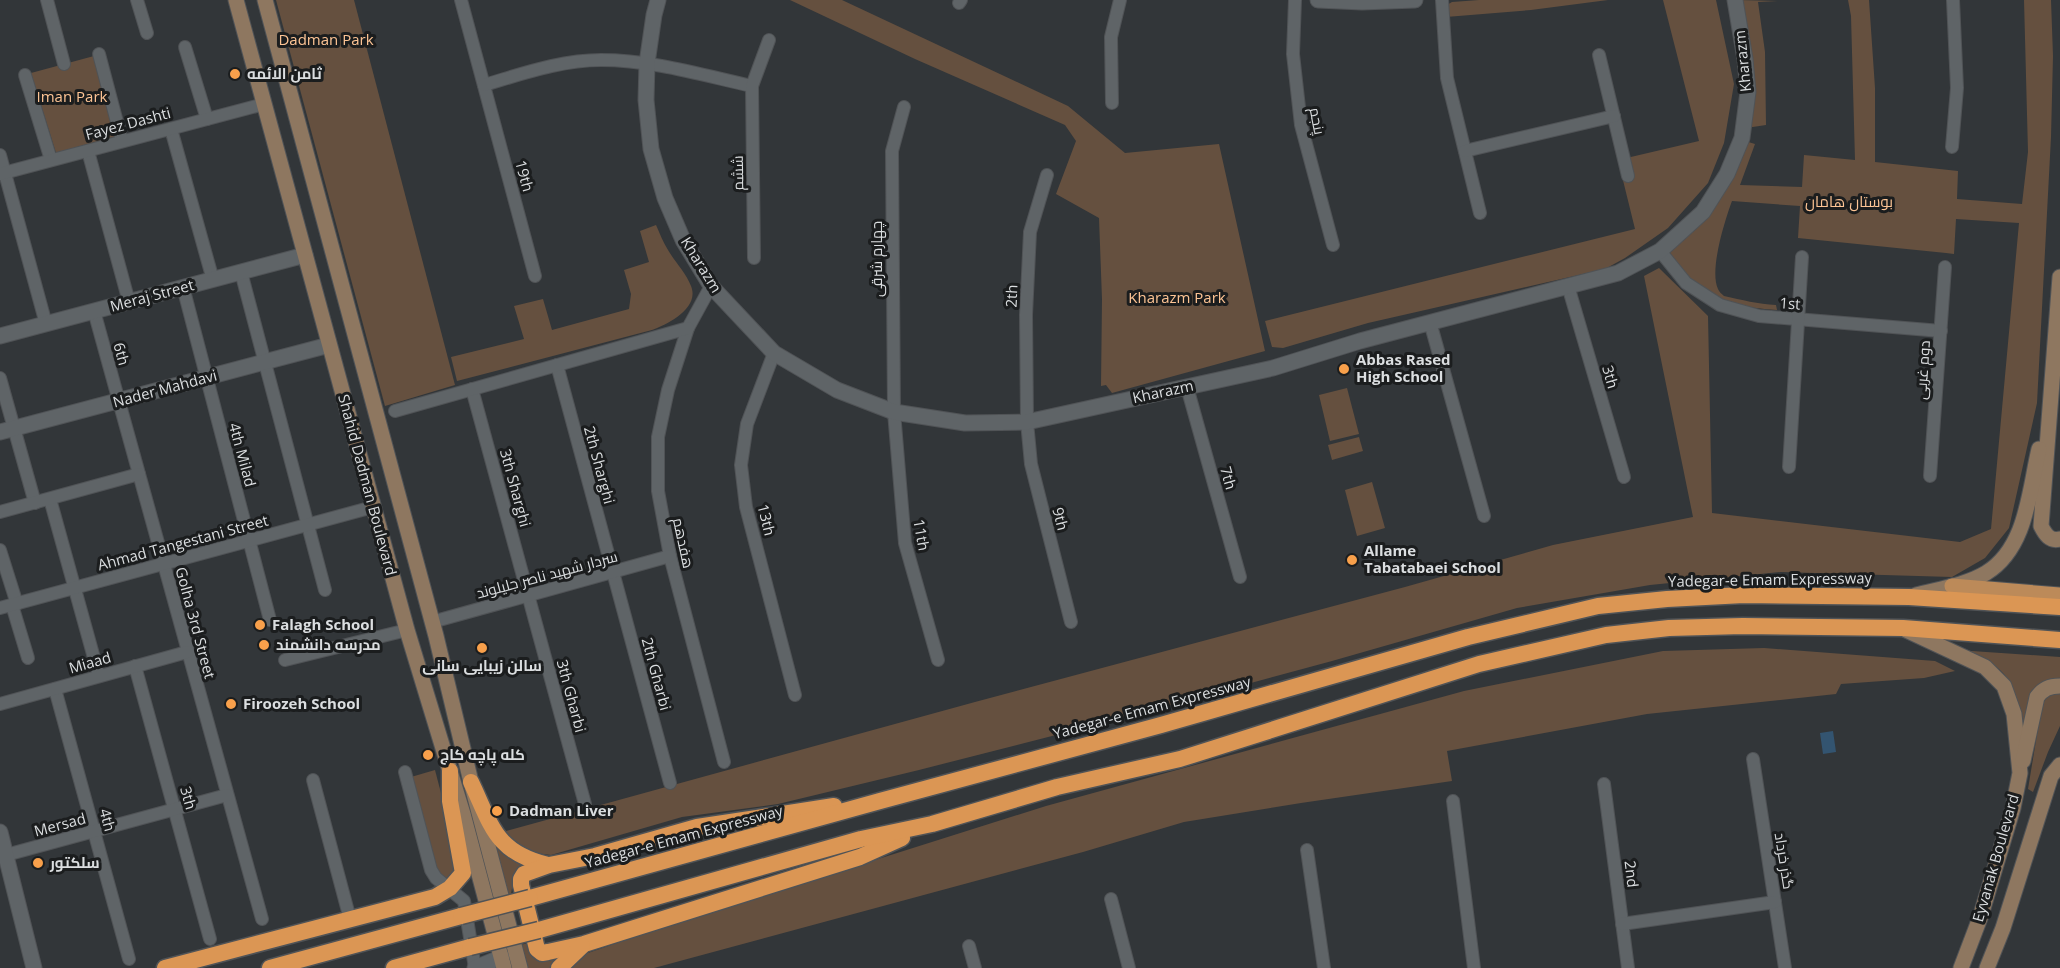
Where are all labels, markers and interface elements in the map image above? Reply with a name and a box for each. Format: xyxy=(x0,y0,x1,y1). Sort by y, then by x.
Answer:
park label: Dadman Park xyxy=(278,29,374,49)
street label: Kharazm xyxy=(1729,29,1755,93)
place label: ثامن الائمه xyxy=(247,63,322,83)
marker: ثامن الائمه xyxy=(228,67,242,81)
park label: Iman Park xyxy=(37,86,108,106)
street label: Fayez Dashti xyxy=(83,102,173,144)
street label: پنجم xyxy=(1305,105,1330,136)
street label: ششم xyxy=(727,155,748,191)
street label: 19th xyxy=(511,158,539,194)
park label: بوستان هامان xyxy=(1805,191,1893,212)
street label: چهارم شرقی xyxy=(866,221,887,297)
street label: Kharazm xyxy=(677,233,727,296)
street label: Meraj Street xyxy=(108,274,196,316)
street label: 2th xyxy=(1000,284,1022,308)
park label: Kharazm Park xyxy=(1128,287,1226,307)
street label: 1st xyxy=(1779,292,1801,314)
street label: 6th xyxy=(109,340,135,367)
street label: دوم غربی xyxy=(1910,340,1935,400)
place label: Abbas Rased High School xyxy=(1356,349,1451,386)
marker: Abbas Rased High School xyxy=(1337,362,1351,376)
street label: 3th xyxy=(1598,363,1624,391)
street label: Nader Mahdavi xyxy=(110,365,219,412)
street label: Kharazm xyxy=(1130,375,1195,407)
street label: Shahid Dadman Boulevard xyxy=(334,392,402,578)
street label: 4th Milad xyxy=(225,420,261,489)
street label: 2th Sharghi xyxy=(580,423,620,506)
street label: 3th Sharghi xyxy=(496,446,536,529)
street label: 7th xyxy=(1216,464,1242,492)
street label: 13th xyxy=(753,502,781,538)
street label: 9th xyxy=(1048,505,1073,532)
street label: Ahmad Tangestani Street xyxy=(95,510,270,574)
street label: هفدهم xyxy=(668,516,699,570)
street label: 11th xyxy=(909,517,935,552)
place label: Allame Tabatabaei School xyxy=(1364,540,1501,577)
street label: سردار شهید ناصر جلیلوند xyxy=(474,546,620,604)
marker: Allame Tabatabaei School xyxy=(1345,553,1359,567)
street label: Golha 3rd Street xyxy=(171,565,220,681)
street label: Yadegar-e Emam Expressway xyxy=(1668,567,1873,591)
place label: Falagh School xyxy=(272,614,374,634)
marker: Falagh School xyxy=(253,618,267,632)
place label: مدرسه دانشمند xyxy=(276,634,381,654)
street label: 2th Gharbi xyxy=(638,635,676,712)
marker: مدرسه دانشمند xyxy=(257,638,271,652)
marker: سالن زیبایی سانی xyxy=(475,641,489,655)
street label: Miaad xyxy=(66,646,113,678)
place label: سالن زیبایی سانی xyxy=(422,655,542,675)
street label: 3th Gharbi xyxy=(553,657,591,734)
street label: Yadegar-e Emam Expressway xyxy=(1051,671,1253,743)
place label: Firoozeh School xyxy=(243,693,360,713)
marker: Firoozeh School xyxy=(224,697,238,711)
place label: کله پاچه کاج xyxy=(440,744,525,766)
marker: کله پاچه کاج xyxy=(421,748,435,762)
street label: 3th xyxy=(176,784,202,812)
street label: Eyvanak Boulevard xyxy=(1967,791,2023,924)
place label: Dadman Liver xyxy=(509,800,614,820)
street label: Yadegar-e Emam Expressway xyxy=(583,800,785,872)
marker: Dadman Liver xyxy=(490,804,504,818)
street label: 4th xyxy=(95,806,121,833)
street label: Mersad xyxy=(32,808,88,841)
street label: گذر خرداد xyxy=(1771,831,1799,891)
place label: سلکتور xyxy=(49,852,100,872)
marker: سلکتور xyxy=(31,856,45,870)
street label: 2nd xyxy=(1620,859,1644,888)

